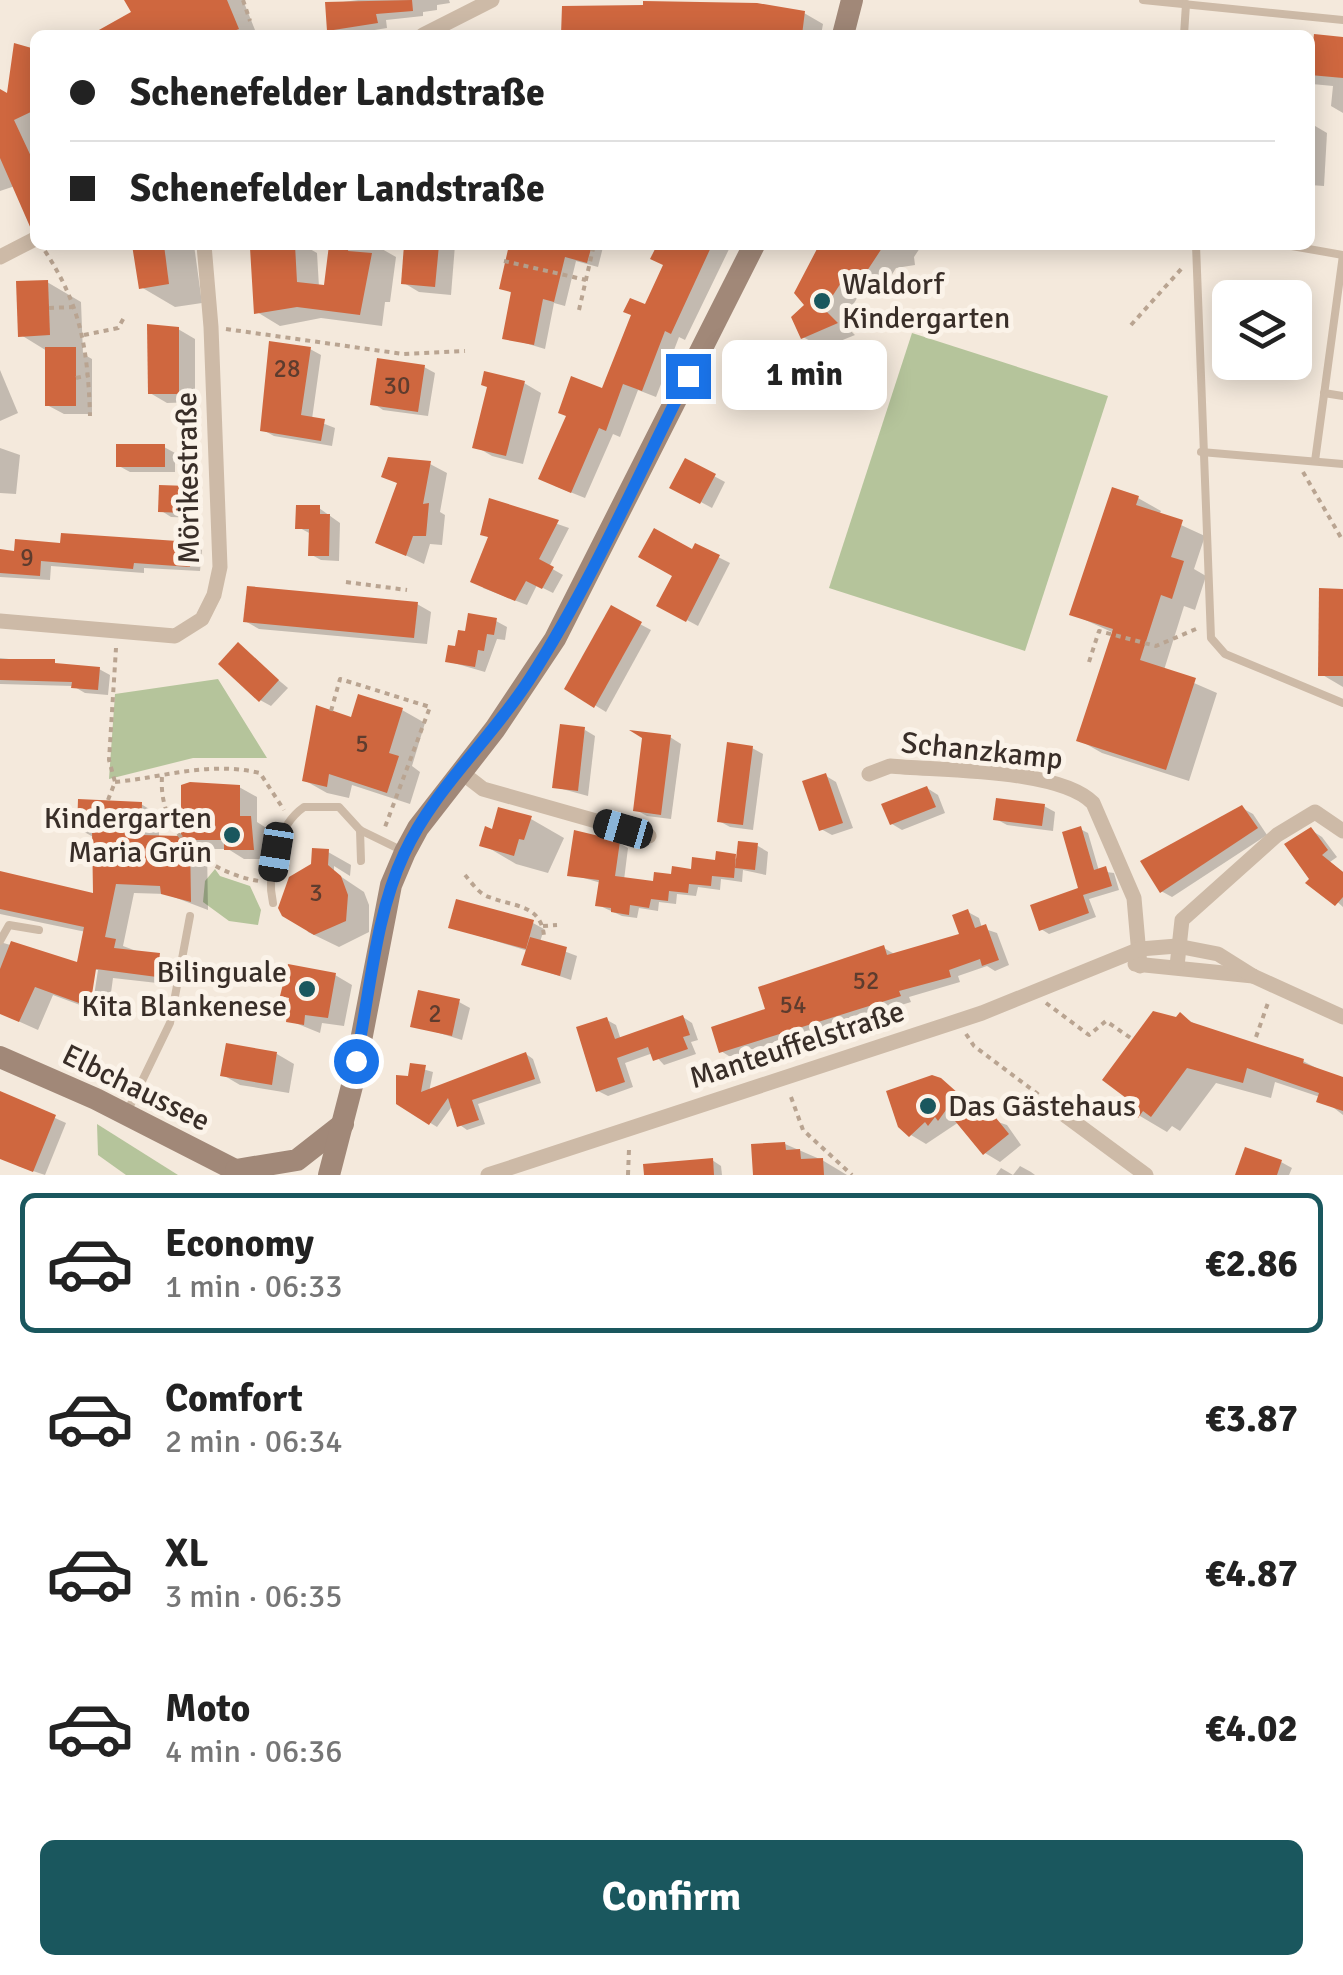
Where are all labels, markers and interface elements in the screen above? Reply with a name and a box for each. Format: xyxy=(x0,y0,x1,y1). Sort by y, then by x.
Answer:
text: Schenefelder Landstraße xyxy=(130,69,545,116)
text: Schenefelder Landstraße xyxy=(130,165,545,212)
place label: Waldorf Kindergarten xyxy=(842,266,1010,337)
map controls xyxy=(1212,280,1312,380)
button: layers xyxy=(1212,280,1312,380)
marker: Waldorf Kindergarten xyxy=(811,290,833,312)
callout: 1 min xyxy=(723,341,888,411)
house number: 28 xyxy=(273,353,301,384)
route end xyxy=(666,354,711,399)
text: 1 min xyxy=(766,355,843,394)
house number: 30 xyxy=(383,370,411,401)
street label: Mörikestraße xyxy=(168,391,208,565)
house number: 9 xyxy=(20,542,34,573)
street label: Schanzkamp xyxy=(899,724,1065,778)
house number: 5 xyxy=(355,728,369,759)
place label: Kindergarten Maria Grün xyxy=(44,800,212,871)
car xyxy=(590,806,656,852)
car xyxy=(256,820,296,884)
marker: Kindergarten Maria Grün xyxy=(221,824,243,846)
house number: 3 xyxy=(309,877,323,908)
place label: Bilinguale Kita Blankenese xyxy=(81,954,287,1025)
house number: 52 xyxy=(852,965,880,996)
marker: Bilinguale Kita Blankenese xyxy=(296,978,318,1000)
house number: 54 xyxy=(779,989,807,1020)
street label: Manteuffelstraße xyxy=(685,993,909,1097)
house number: 2 xyxy=(428,998,442,1029)
street label: Elbchaussee xyxy=(56,1036,216,1140)
route start xyxy=(334,1039,379,1084)
place label: Das Gästehaus xyxy=(948,1088,1136,1125)
marker: Das Gästehaus xyxy=(917,1095,939,1117)
icon: car xyxy=(45,1218,135,1308)
text: Economy xyxy=(165,1220,314,1267)
text: €2.86 xyxy=(1205,1240,1298,1287)
text: 1 min · 06:33 xyxy=(165,1267,343,1306)
icon: car xyxy=(45,1373,135,1463)
text: Comfort xyxy=(165,1375,303,1422)
text: €3.87 xyxy=(1205,1395,1298,1442)
text: 2 min · 06:34 xyxy=(165,1422,343,1461)
icon: car xyxy=(45,1528,135,1618)
text: XL xyxy=(165,1530,208,1577)
text: €4.87 xyxy=(1205,1550,1298,1597)
text: 3 min · 06:35 xyxy=(165,1577,343,1616)
icon: car xyxy=(45,1683,135,1773)
text: Moto xyxy=(165,1685,250,1732)
text: €4.02 xyxy=(1205,1705,1298,1752)
text: 4 min · 06:36 xyxy=(165,1732,343,1771)
button: Confirm xyxy=(40,1840,1303,1955)

